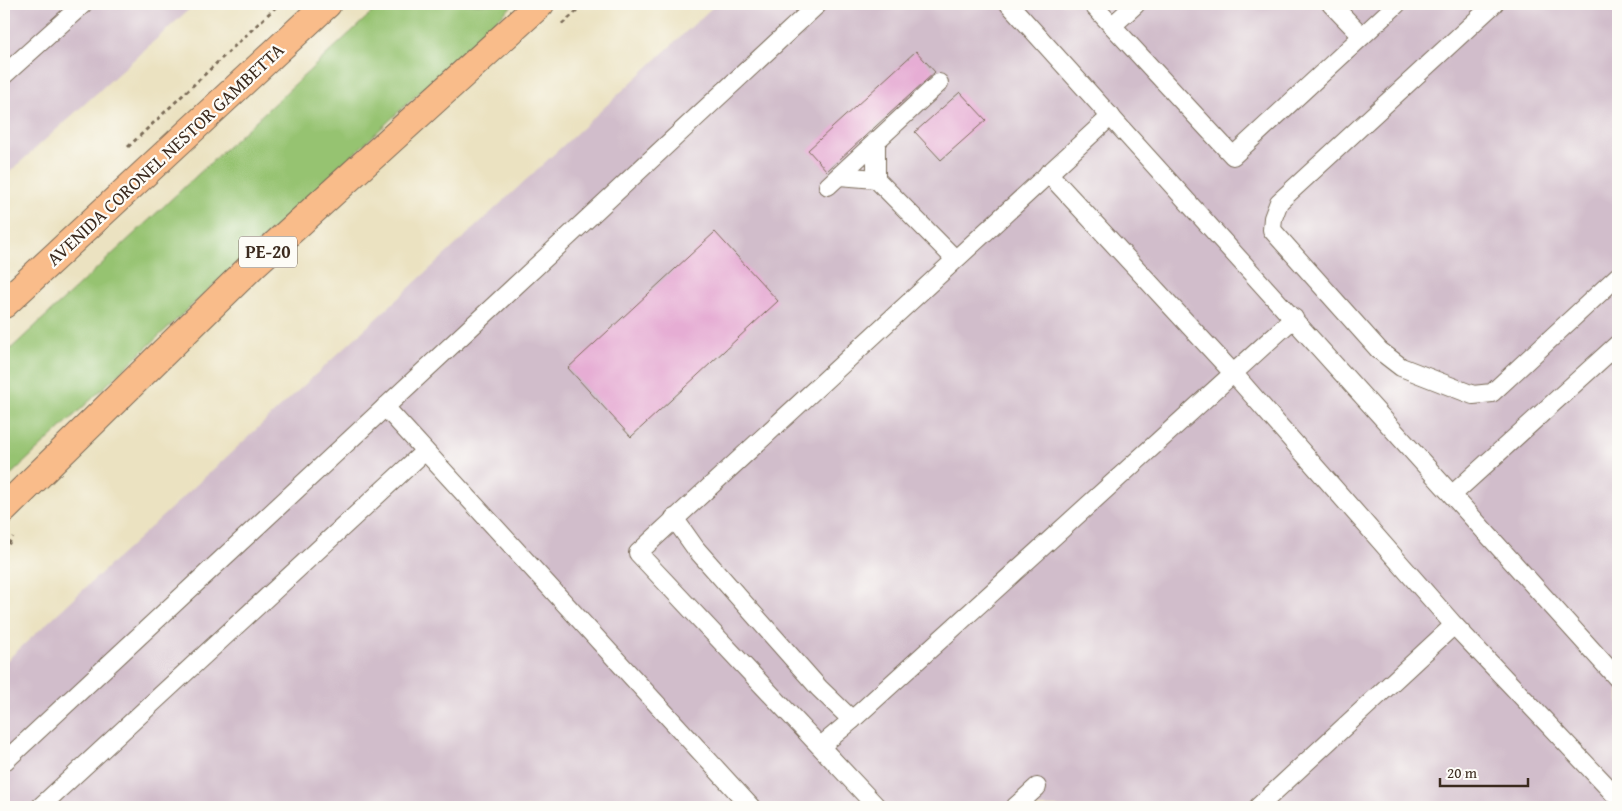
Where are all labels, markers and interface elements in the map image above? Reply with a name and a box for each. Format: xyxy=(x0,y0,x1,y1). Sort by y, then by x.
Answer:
street label: AVENIDA CORONEL NESTOR GAMBETTA xyxy=(40,36,290,272)
road number: PE-20 xyxy=(239,236,297,268)
scale bar xyxy=(1440,756,1527,788)
text: 20 m xyxy=(1447,762,1478,783)

